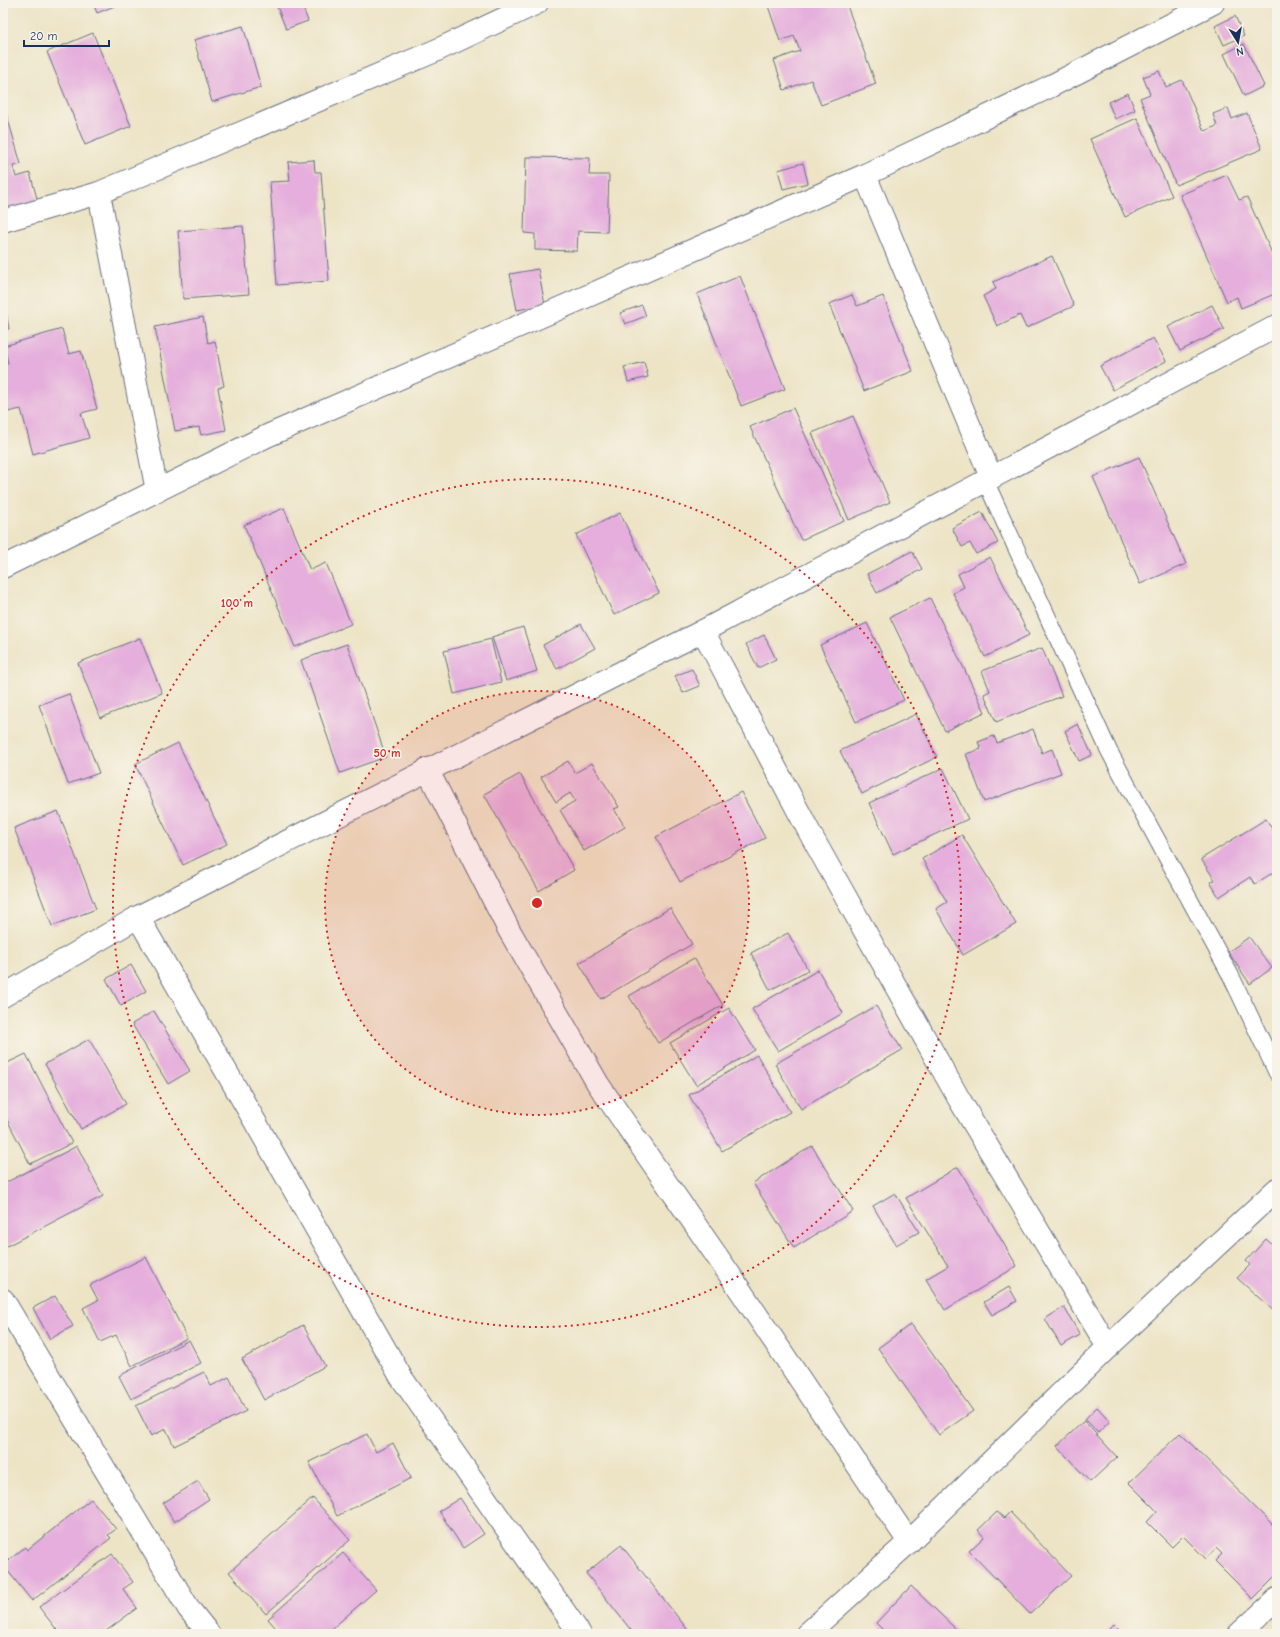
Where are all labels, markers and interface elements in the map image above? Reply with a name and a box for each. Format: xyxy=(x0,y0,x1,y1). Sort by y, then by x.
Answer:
scale bar xyxy=(24,22,109,48)
north arrow xyxy=(1218,22,1258,62)
text: 20 m xyxy=(30,29,58,43)
text: N xyxy=(1235,44,1245,58)
text: 100 m xyxy=(221,596,253,610)
text: 50 m xyxy=(373,746,401,760)
centre of rings xyxy=(530,896,544,910)

